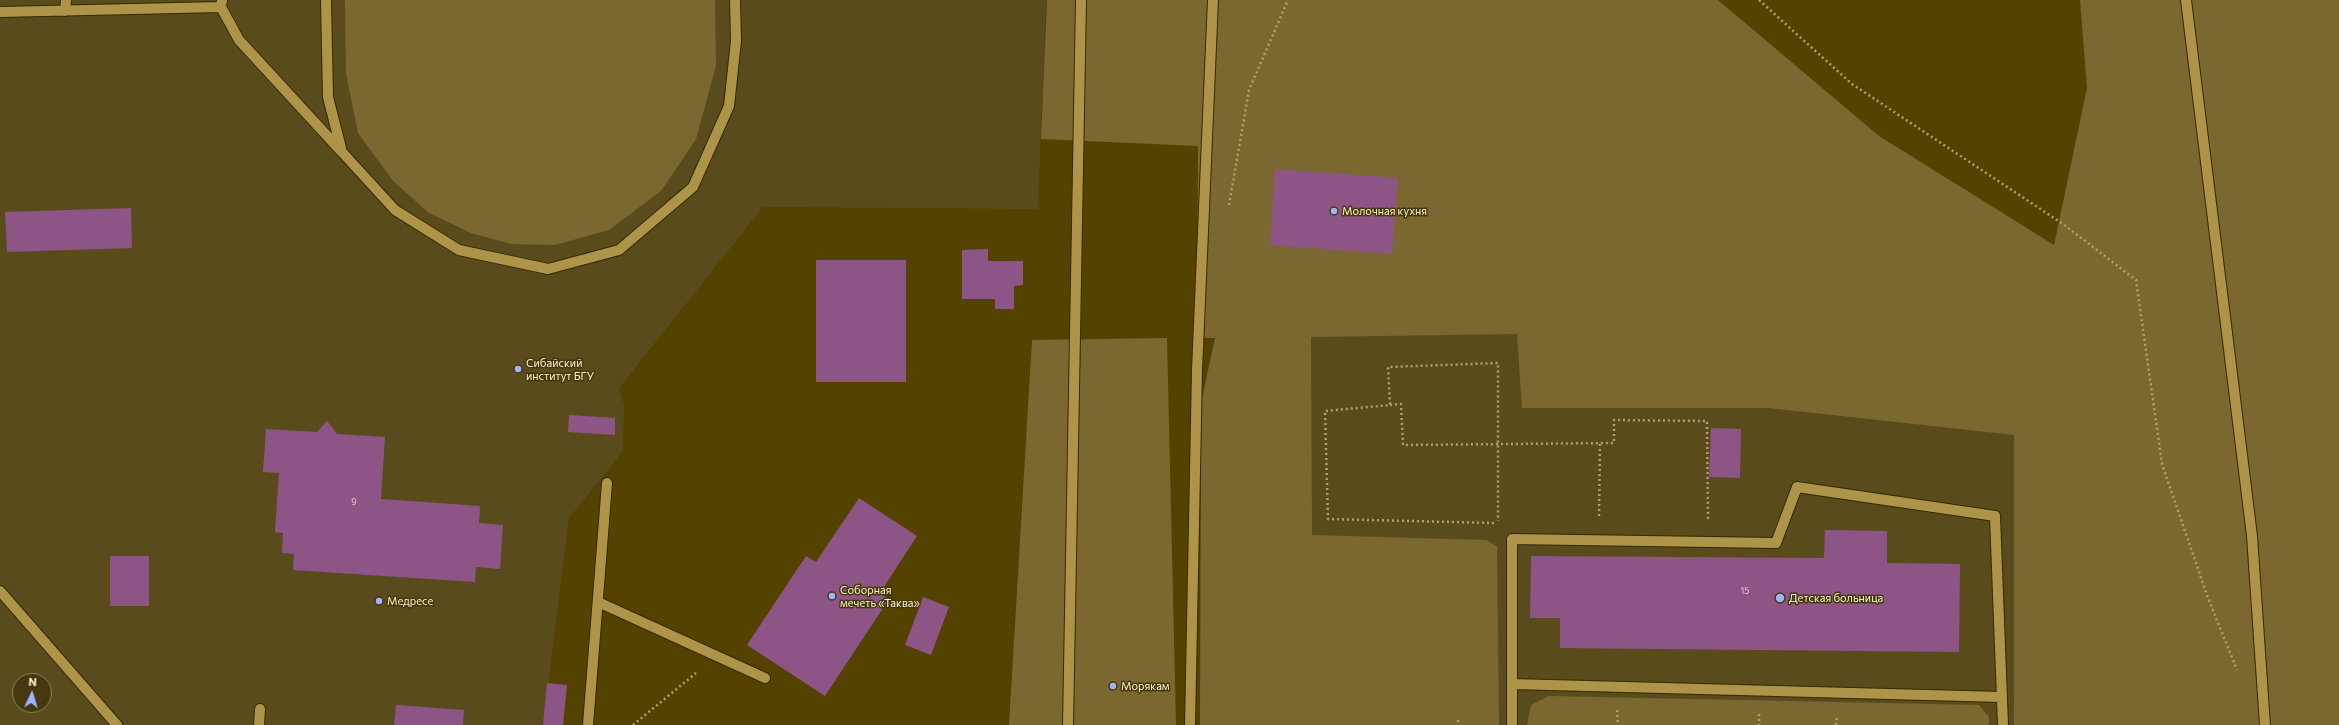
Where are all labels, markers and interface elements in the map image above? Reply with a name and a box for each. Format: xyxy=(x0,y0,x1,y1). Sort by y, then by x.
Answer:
place label: Молочная кухня xyxy=(1342,204,1427,218)
marker: Молочная кухня xyxy=(1329,206,1339,216)
place label: Сибайский институт БГУ xyxy=(526,356,594,382)
marker: Сибайский институт БГУ xyxy=(513,364,523,374)
house number: 9 xyxy=(351,497,357,507)
place label: Соборная мечеть «Таква» xyxy=(840,583,920,609)
house number: 15 xyxy=(1740,586,1750,596)
marker: Соборная мечеть «Таква» xyxy=(827,591,837,601)
place label: Детская больница xyxy=(1789,591,1883,605)
marker: Детская больница xyxy=(1774,592,1786,604)
place label: Медресе xyxy=(387,594,433,608)
marker: Медресе xyxy=(374,596,384,606)
north arrow xyxy=(12,673,52,713)
text: N xyxy=(28,675,37,688)
place label: Морякам xyxy=(1121,679,1170,693)
marker: Морякам xyxy=(1108,681,1118,691)

